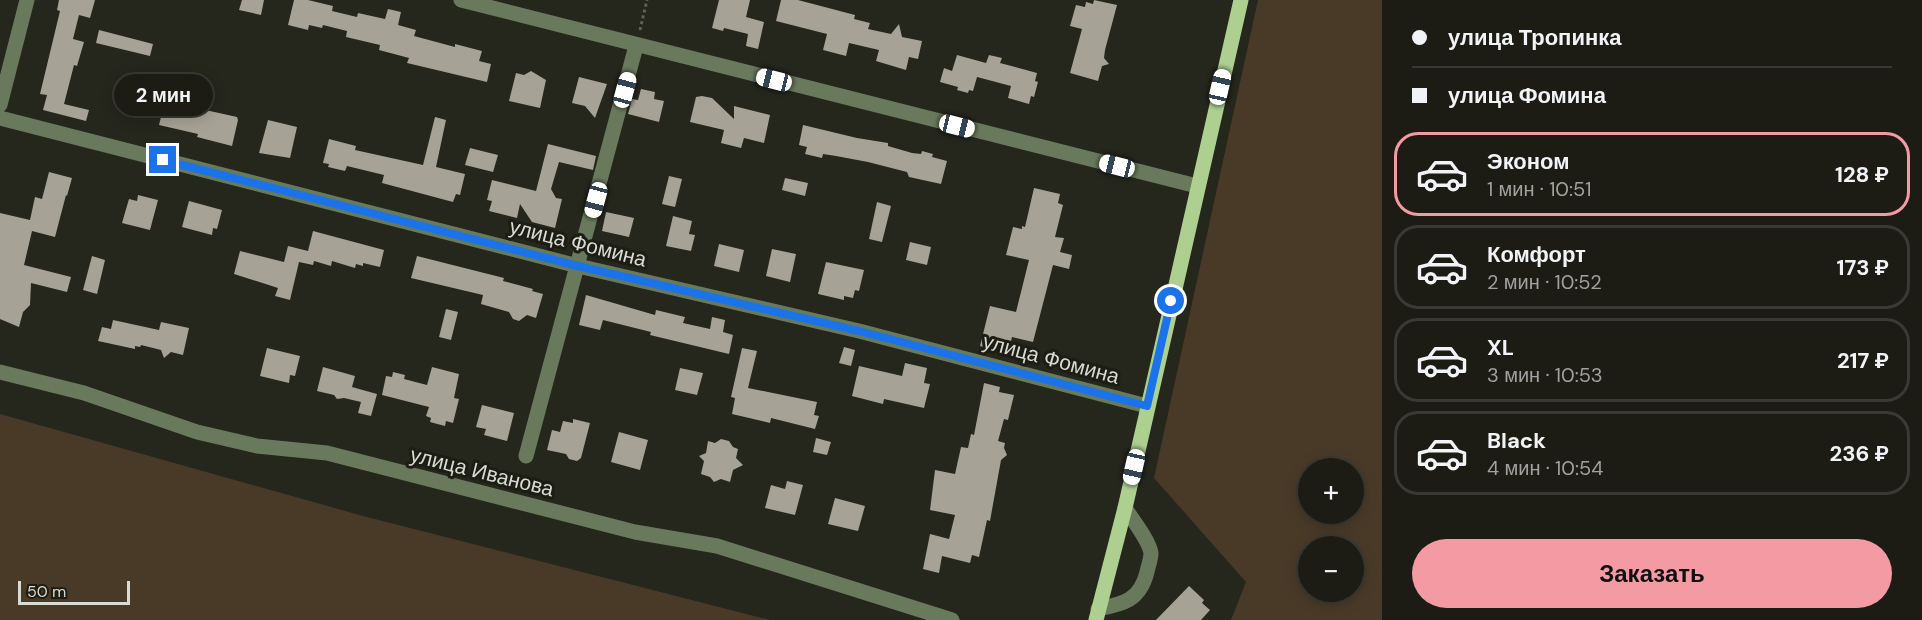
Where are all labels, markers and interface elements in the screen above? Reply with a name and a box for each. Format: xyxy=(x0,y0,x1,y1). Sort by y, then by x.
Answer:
text: улица Тропинка xyxy=(1448,23,1621,52)
car xyxy=(754,67,794,93)
car xyxy=(1207,67,1233,107)
car xyxy=(612,70,638,110)
callout: 2 мин xyxy=(114,73,213,115)
text: улица Фомина xyxy=(1448,81,1606,110)
text: 2 мин xyxy=(136,82,191,108)
car xyxy=(937,113,977,139)
route end xyxy=(149,146,176,173)
icon: car xyxy=(1415,147,1469,201)
text: Эконом xyxy=(1487,147,1570,176)
car xyxy=(1097,153,1137,179)
text: 128 ₽ xyxy=(1835,160,1889,189)
text: 1 мин · 10:51 xyxy=(1487,176,1592,202)
car xyxy=(583,180,609,220)
street label: улица Фомина xyxy=(506,212,650,274)
icon: car xyxy=(1415,240,1469,294)
text: Комфорт xyxy=(1487,240,1586,269)
text: 173 ₽ xyxy=(1837,253,1889,282)
text: 2 мин · 10:52 xyxy=(1487,269,1602,295)
route start xyxy=(1157,287,1184,314)
street label: улица Фомина xyxy=(980,327,1123,391)
icon: car xyxy=(1415,333,1469,387)
text: XL xyxy=(1487,333,1514,362)
text: 217 ₽ xyxy=(1837,346,1889,375)
text: 3 мин · 10:53 xyxy=(1487,362,1603,388)
icon: car xyxy=(1415,426,1469,480)
text: Black xyxy=(1487,426,1546,455)
text: 236 ₽ xyxy=(1830,439,1889,468)
street label: улица Иванова xyxy=(407,441,557,503)
car xyxy=(1121,447,1147,487)
text: 4 мин · 10:54 xyxy=(1487,455,1603,481)
map controls xyxy=(1298,458,1364,602)
button: + xyxy=(1298,458,1364,524)
button: − xyxy=(1298,536,1364,602)
button: Заказать xyxy=(1412,539,1892,608)
scale bar xyxy=(18,578,130,606)
text: 50 m xyxy=(27,581,66,602)

